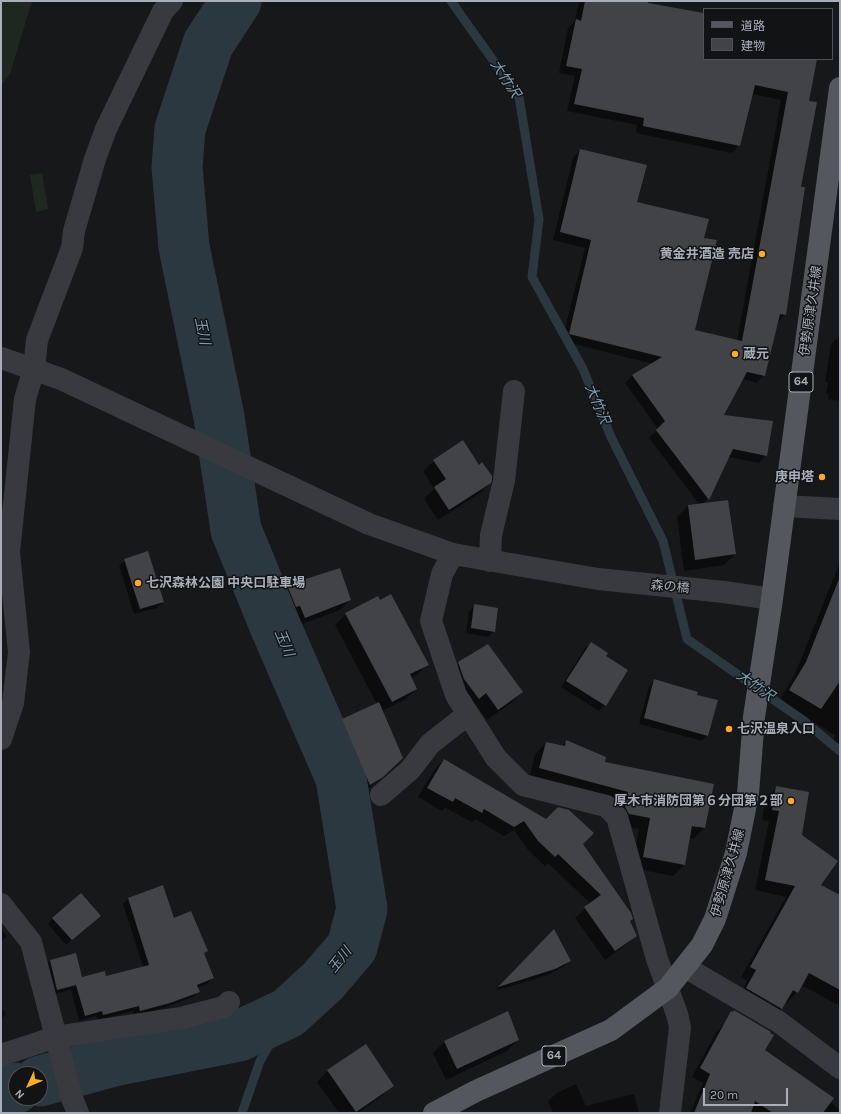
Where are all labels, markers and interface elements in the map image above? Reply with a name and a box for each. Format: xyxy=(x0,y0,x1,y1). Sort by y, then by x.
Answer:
legend xyxy=(703,8,833,60)
text: 道路 xyxy=(741,19,765,33)
text: 建物 xyxy=(741,39,765,53)
water label: 大竹沢 xyxy=(487,57,523,101)
place label: 黄金井酒造 売店 xyxy=(660,246,754,262)
marker: 黄金井酒造 売店 xyxy=(757,249,767,259)
street label: 伊勢原津久井線 xyxy=(797,265,825,357)
water label: 玉川 xyxy=(191,316,213,346)
place label: 蔵元 xyxy=(743,346,769,362)
marker: 蔵元 xyxy=(730,349,740,359)
road number: 64 xyxy=(789,372,813,392)
water label: 大竹沢 xyxy=(581,381,613,427)
place label: 庚申塔 xyxy=(775,469,814,485)
marker: 庚申塔 xyxy=(817,472,827,482)
place label: 七沢森林公園 中央口駐車場 xyxy=(146,575,305,591)
marker: 七沢森林公園 中央口駐車場 xyxy=(133,578,143,588)
street label: 森の橋 xyxy=(650,578,690,596)
water label: 玉川 xyxy=(271,627,297,659)
water label: 大竹沢 xyxy=(733,667,777,705)
place label: 七沢温泉入口 xyxy=(737,721,815,737)
marker: 七沢温泉入口 xyxy=(724,724,734,734)
place label: 厚木市消防団第６分団第２部 xyxy=(614,793,783,809)
marker: 厚木市消防団第６分団第２部 xyxy=(786,796,796,806)
street label: 伊勢原津久井線 xyxy=(708,827,748,919)
water label: 玉川 xyxy=(325,944,355,976)
road number: 64 xyxy=(542,1046,566,1066)
north arrow xyxy=(8,1066,48,1106)
scale bar xyxy=(705,1080,790,1106)
text: N xyxy=(12,1087,27,1101)
text: 20 m xyxy=(710,1088,738,1102)

